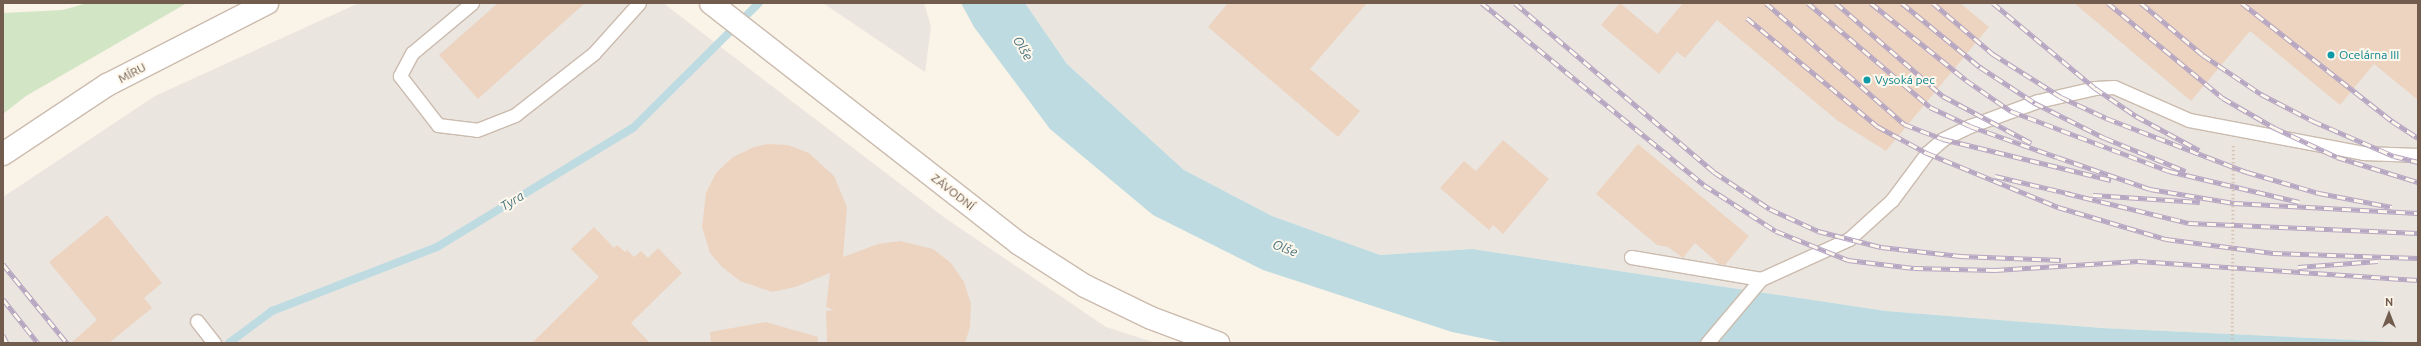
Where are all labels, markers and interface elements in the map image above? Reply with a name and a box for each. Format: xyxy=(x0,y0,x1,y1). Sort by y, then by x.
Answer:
water label: Olše xyxy=(1010,33,1036,63)
place label: Ocelárna III xyxy=(2339,48,2399,62)
marker: Ocelárna III xyxy=(2326,50,2336,60)
street label: MÍRU xyxy=(116,60,148,86)
place label: Vysoká pec xyxy=(1875,73,1935,87)
marker: Vysoká pec xyxy=(1862,75,1872,85)
street label: ZÁVODNÍ xyxy=(928,171,978,213)
water label: Tyra xyxy=(497,188,527,214)
water label: Olše xyxy=(1270,236,1300,260)
north arrow xyxy=(2369,294,2409,334)
text: N xyxy=(2385,296,2393,308)

